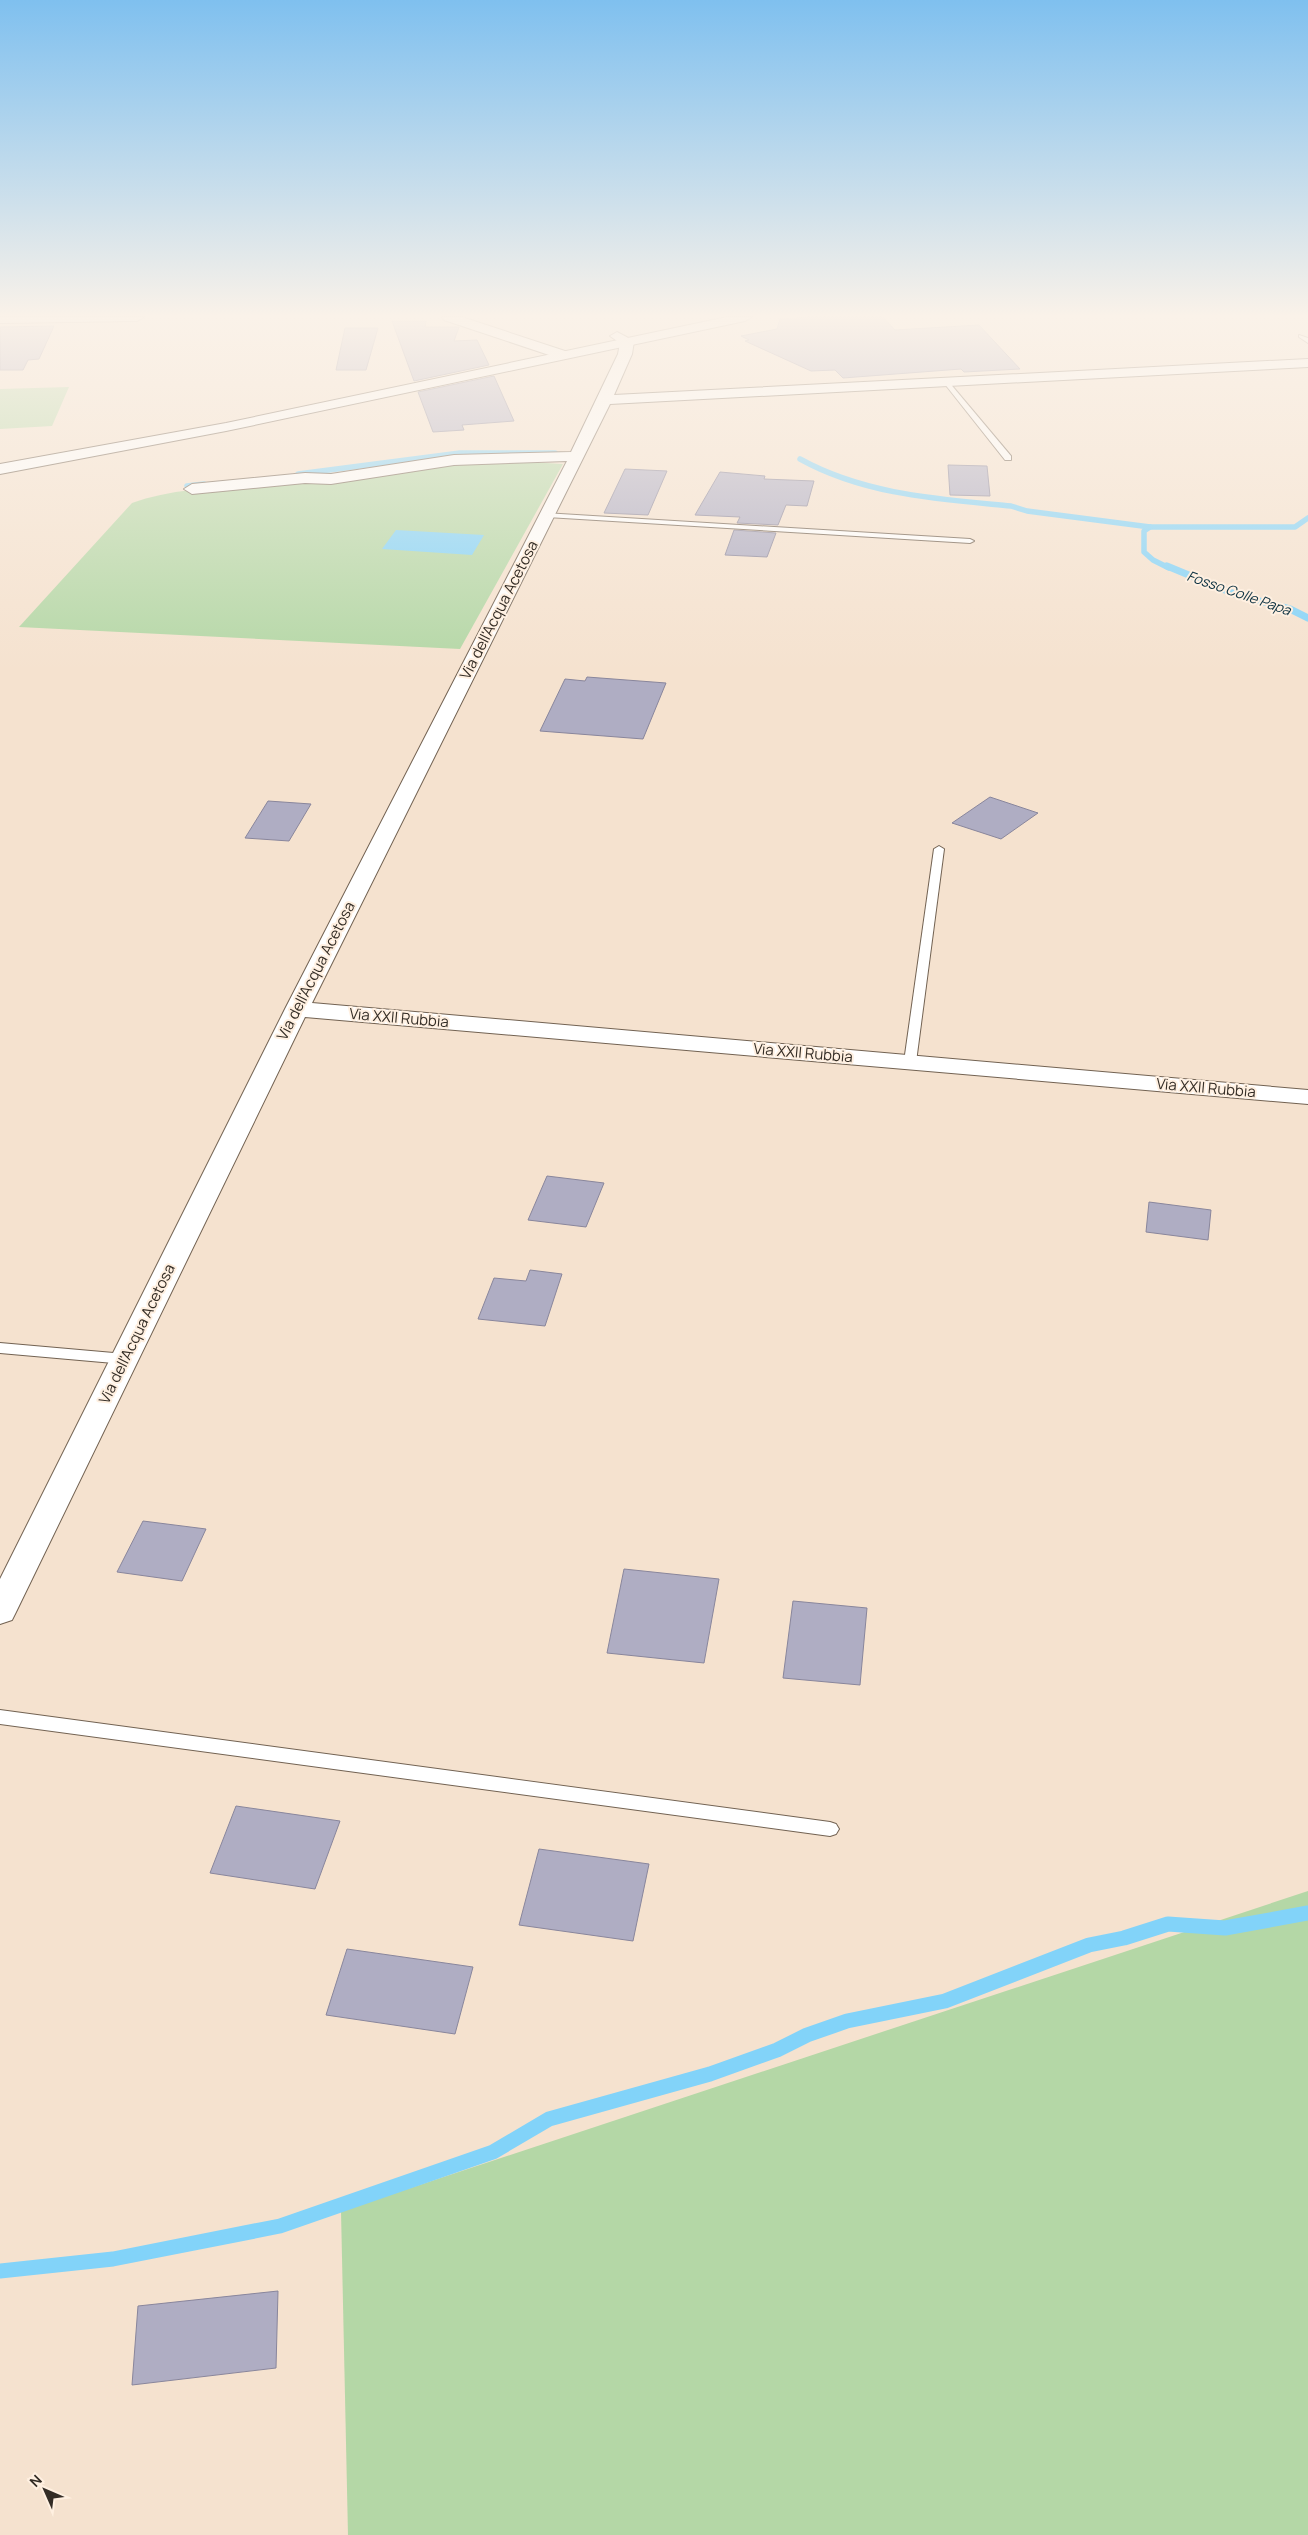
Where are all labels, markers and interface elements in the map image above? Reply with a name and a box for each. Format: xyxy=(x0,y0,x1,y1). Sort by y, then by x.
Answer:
street label: Via dell'Acqua Acetosa xyxy=(454,537,543,683)
water label: Fosso Colle Papa xyxy=(1185,566,1295,620)
street label: Via dell'Acqua Acetosa xyxy=(271,898,360,1044)
street label: Via XXII Rubbia xyxy=(348,1003,450,1032)
street label: Via XXII Rubbia xyxy=(752,1038,854,1067)
street label: Via XXII Rubbia xyxy=(1155,1073,1257,1102)
street label: Via dell'Acqua Acetosa xyxy=(94,1260,180,1407)
north arrow xyxy=(20,2465,70,2515)
text: N xyxy=(25,2470,46,2491)

